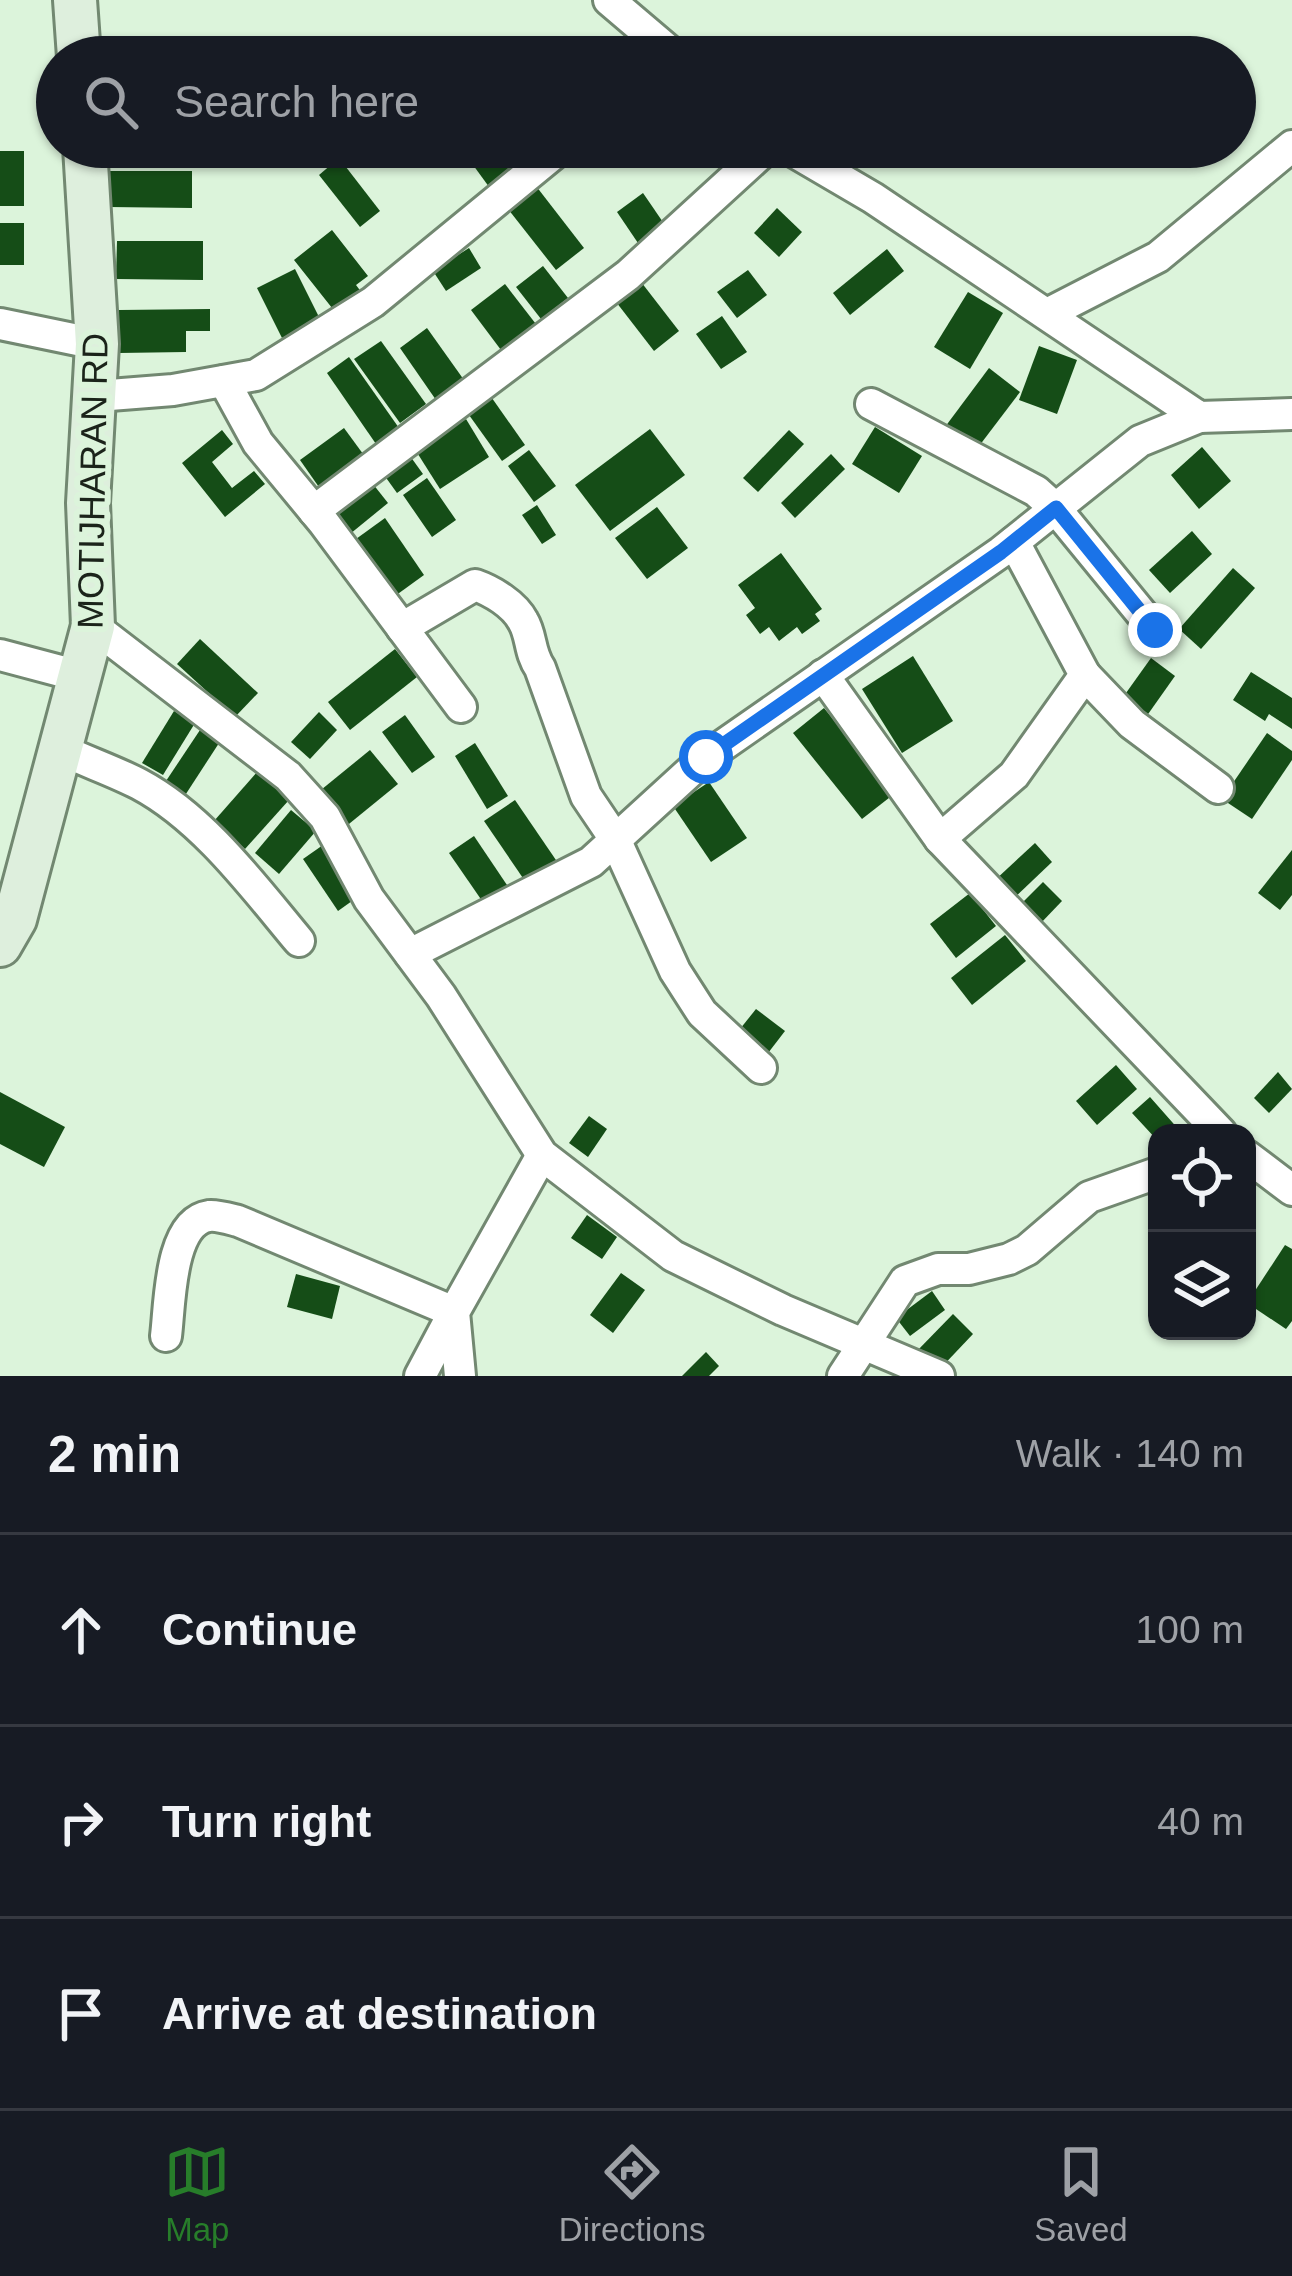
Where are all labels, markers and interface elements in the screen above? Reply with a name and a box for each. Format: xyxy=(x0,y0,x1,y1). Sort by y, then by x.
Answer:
search box xyxy=(36,36,1256,168)
icon: search xyxy=(78,69,144,135)
text: Search here xyxy=(174,76,419,127)
street label: MOTIJHARAN RD xyxy=(69,333,116,629)
route end xyxy=(1128,603,1182,657)
route start xyxy=(679,730,733,784)
map controls xyxy=(1148,1124,1256,1340)
button: locate xyxy=(1148,1124,1256,1232)
button: layers xyxy=(1148,1232,1256,1340)
text: 2 min xyxy=(48,1426,181,1483)
text: Walk · 140 m xyxy=(1016,1432,1244,1475)
icon: ahead xyxy=(48,1597,114,1663)
text: Continue xyxy=(162,1604,357,1655)
text: 100 m xyxy=(1136,1608,1244,1651)
icon: right xyxy=(48,1789,114,1855)
text: Turn right xyxy=(162,1796,371,1847)
text: 40 m xyxy=(1157,1800,1244,1843)
icon: arrive xyxy=(48,1981,114,2047)
text: Arrive at destination xyxy=(162,1988,597,2039)
tab: Map xyxy=(164,2139,230,2249)
tab: Directions xyxy=(559,2139,706,2249)
tab: Saved xyxy=(1034,2139,1128,2249)

